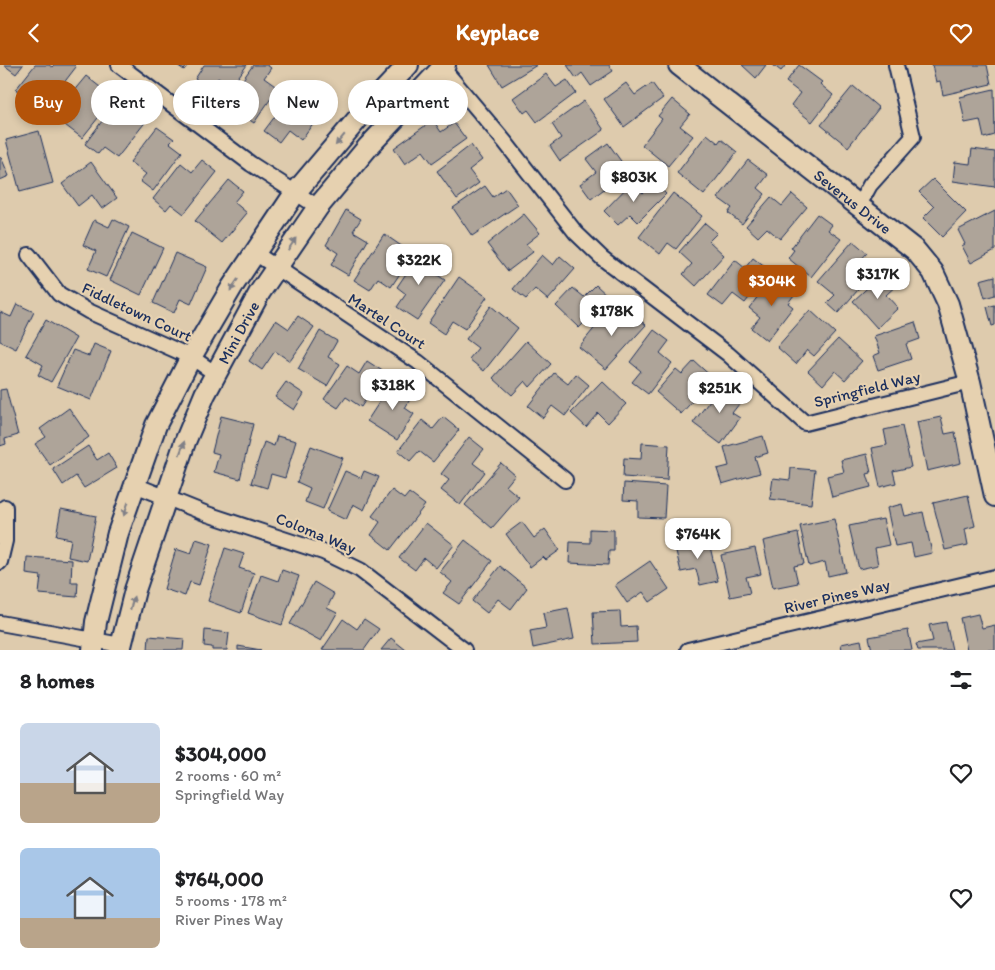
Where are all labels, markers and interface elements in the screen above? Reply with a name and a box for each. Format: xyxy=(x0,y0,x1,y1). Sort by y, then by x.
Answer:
icon: back xyxy=(20,19,48,47)
text: Keyplace xyxy=(456,19,539,46)
icon: heart xyxy=(947,19,975,47)
chip: Buy xyxy=(15,80,81,125)
chip: Rent xyxy=(91,80,163,125)
chip: Filters xyxy=(173,80,259,125)
chip: New xyxy=(269,80,338,125)
chip: Apartment xyxy=(348,80,468,125)
one-way arrow xyxy=(334,133,346,145)
pin: $803K xyxy=(599,161,669,203)
street label: Severus Drive xyxy=(810,165,896,238)
text: $803K xyxy=(611,167,657,186)
one-way arrow xyxy=(287,237,297,251)
pin: $322K xyxy=(384,243,454,286)
text: $322K xyxy=(397,250,441,269)
pin: $317K xyxy=(843,257,913,300)
text: $317K xyxy=(857,264,899,283)
pin: $304K xyxy=(737,265,807,307)
text: $304K xyxy=(749,271,795,290)
street label: Fiddletown Court xyxy=(79,278,195,346)
one-way arrow xyxy=(229,278,239,291)
street label: Martel Court xyxy=(345,289,429,353)
pin: $178K xyxy=(577,295,647,337)
street label: Mini Drive xyxy=(214,298,263,367)
text: $178K xyxy=(591,301,633,320)
street label: Springfield Way xyxy=(812,366,923,411)
pin: $318K xyxy=(358,369,428,411)
pin: $251K xyxy=(685,371,755,414)
text: $318K xyxy=(371,375,415,394)
text: $251K xyxy=(699,378,741,397)
one-way arrow xyxy=(179,441,186,456)
one-way arrow xyxy=(122,502,130,517)
street label: Coloma Way xyxy=(273,508,359,558)
pin: $764K xyxy=(663,517,733,560)
text: $764K xyxy=(676,524,720,543)
street label: River Pines Way xyxy=(782,574,892,617)
one-way arrow xyxy=(128,595,136,610)
icon: filters xyxy=(947,666,975,694)
text: 8 homes xyxy=(20,668,95,693)
text: $304,000 xyxy=(175,741,266,766)
icon: home xyxy=(60,743,120,803)
icon: heart xyxy=(947,759,975,787)
text: 2 rooms · 60 m² xyxy=(175,766,281,785)
text: Springfield Way xyxy=(175,785,284,804)
text: $764,000 xyxy=(175,866,264,891)
icon: home xyxy=(60,868,120,928)
icon: heart xyxy=(947,884,975,912)
text: 5 rooms · 178 m² xyxy=(175,891,287,910)
text: River Pines Way xyxy=(175,910,283,929)

